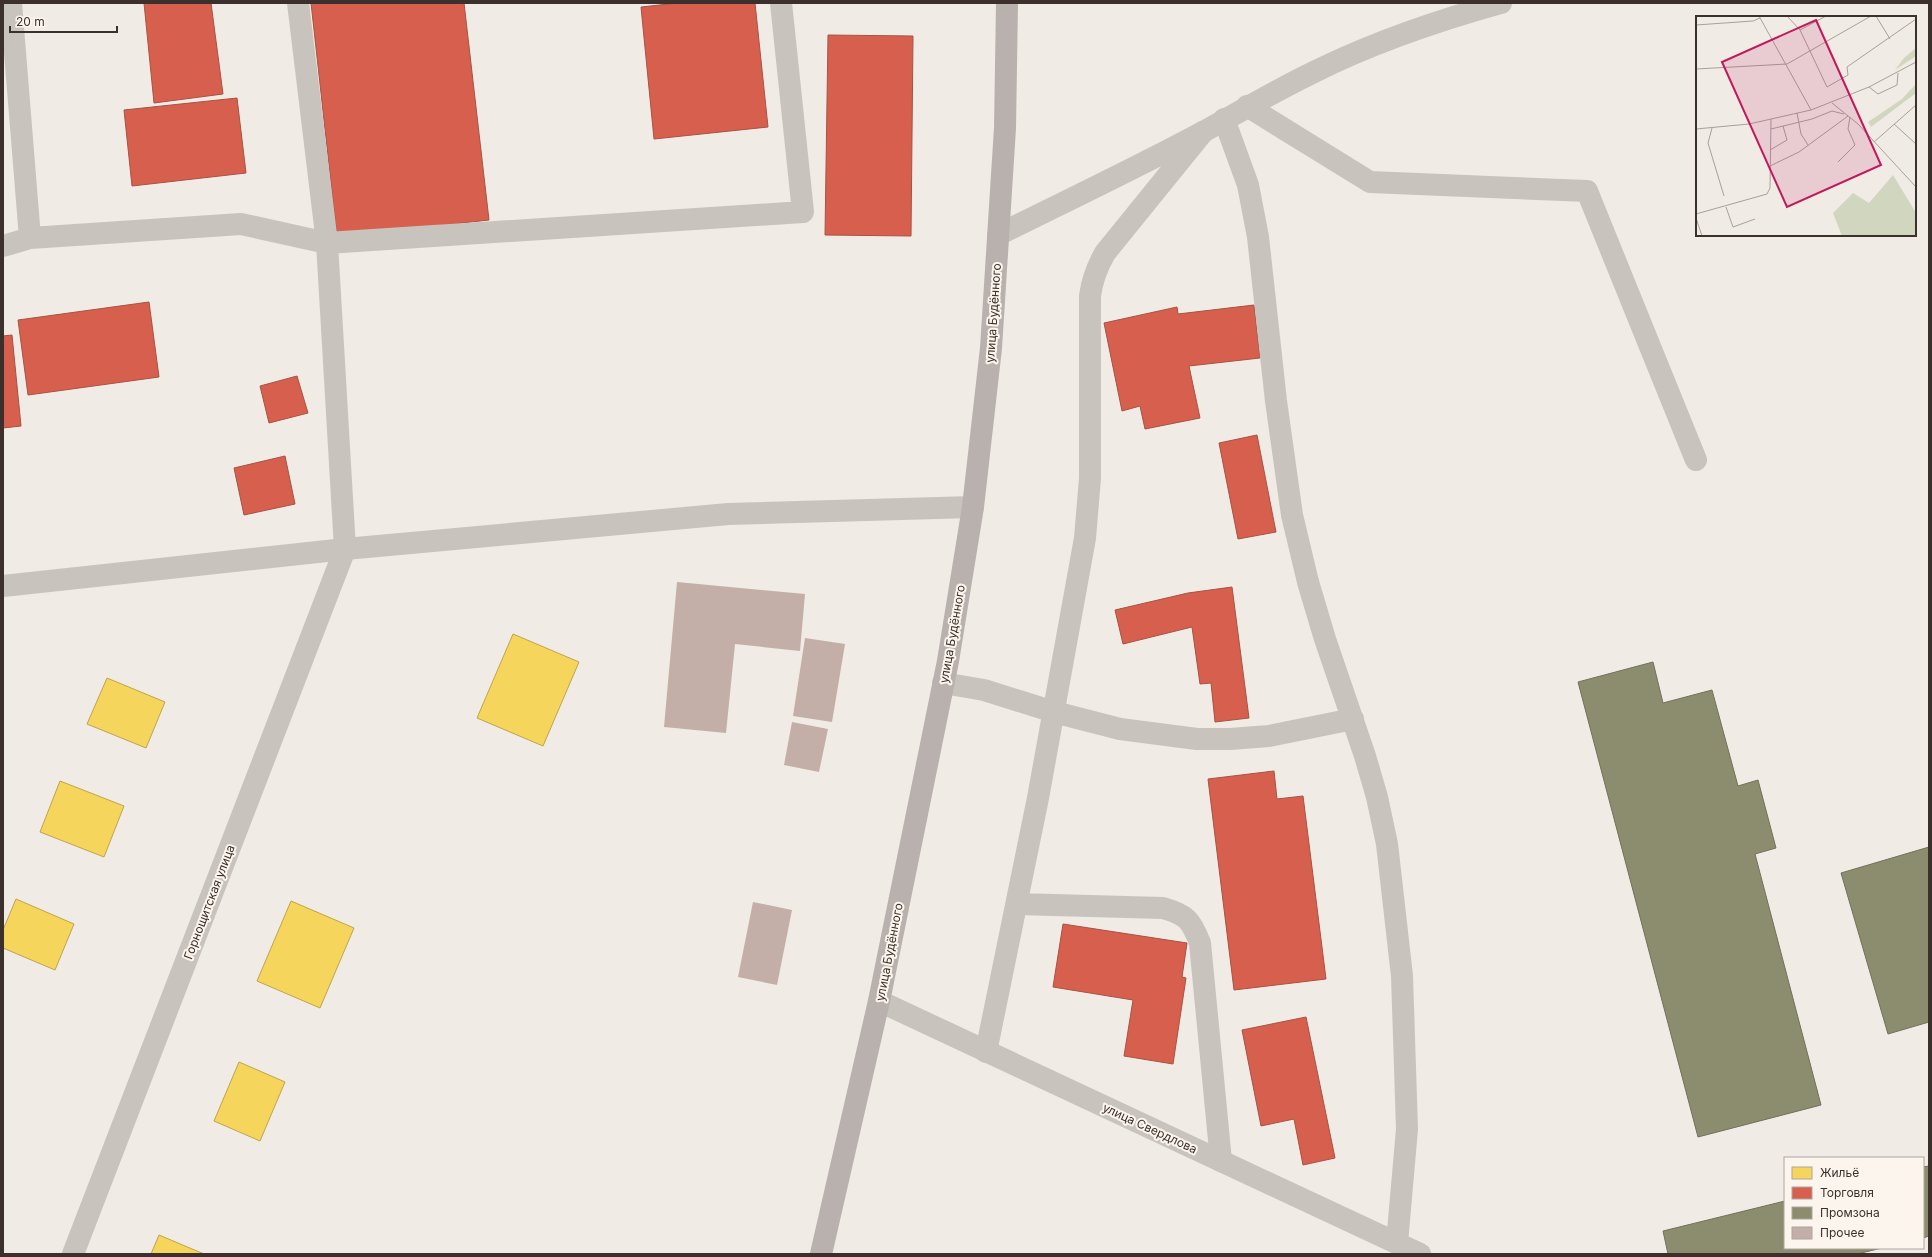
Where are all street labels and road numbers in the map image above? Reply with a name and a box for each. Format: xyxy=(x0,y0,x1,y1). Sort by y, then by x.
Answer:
street label: улица Будённого xyxy=(982,263,1004,363)
street label: улица Будённого xyxy=(936,584,968,684)
street label: Горнощитская улица xyxy=(180,843,238,961)
street label: улица Будённого xyxy=(872,902,906,1002)
street label: улица Свердлова xyxy=(1100,1100,1200,1156)

